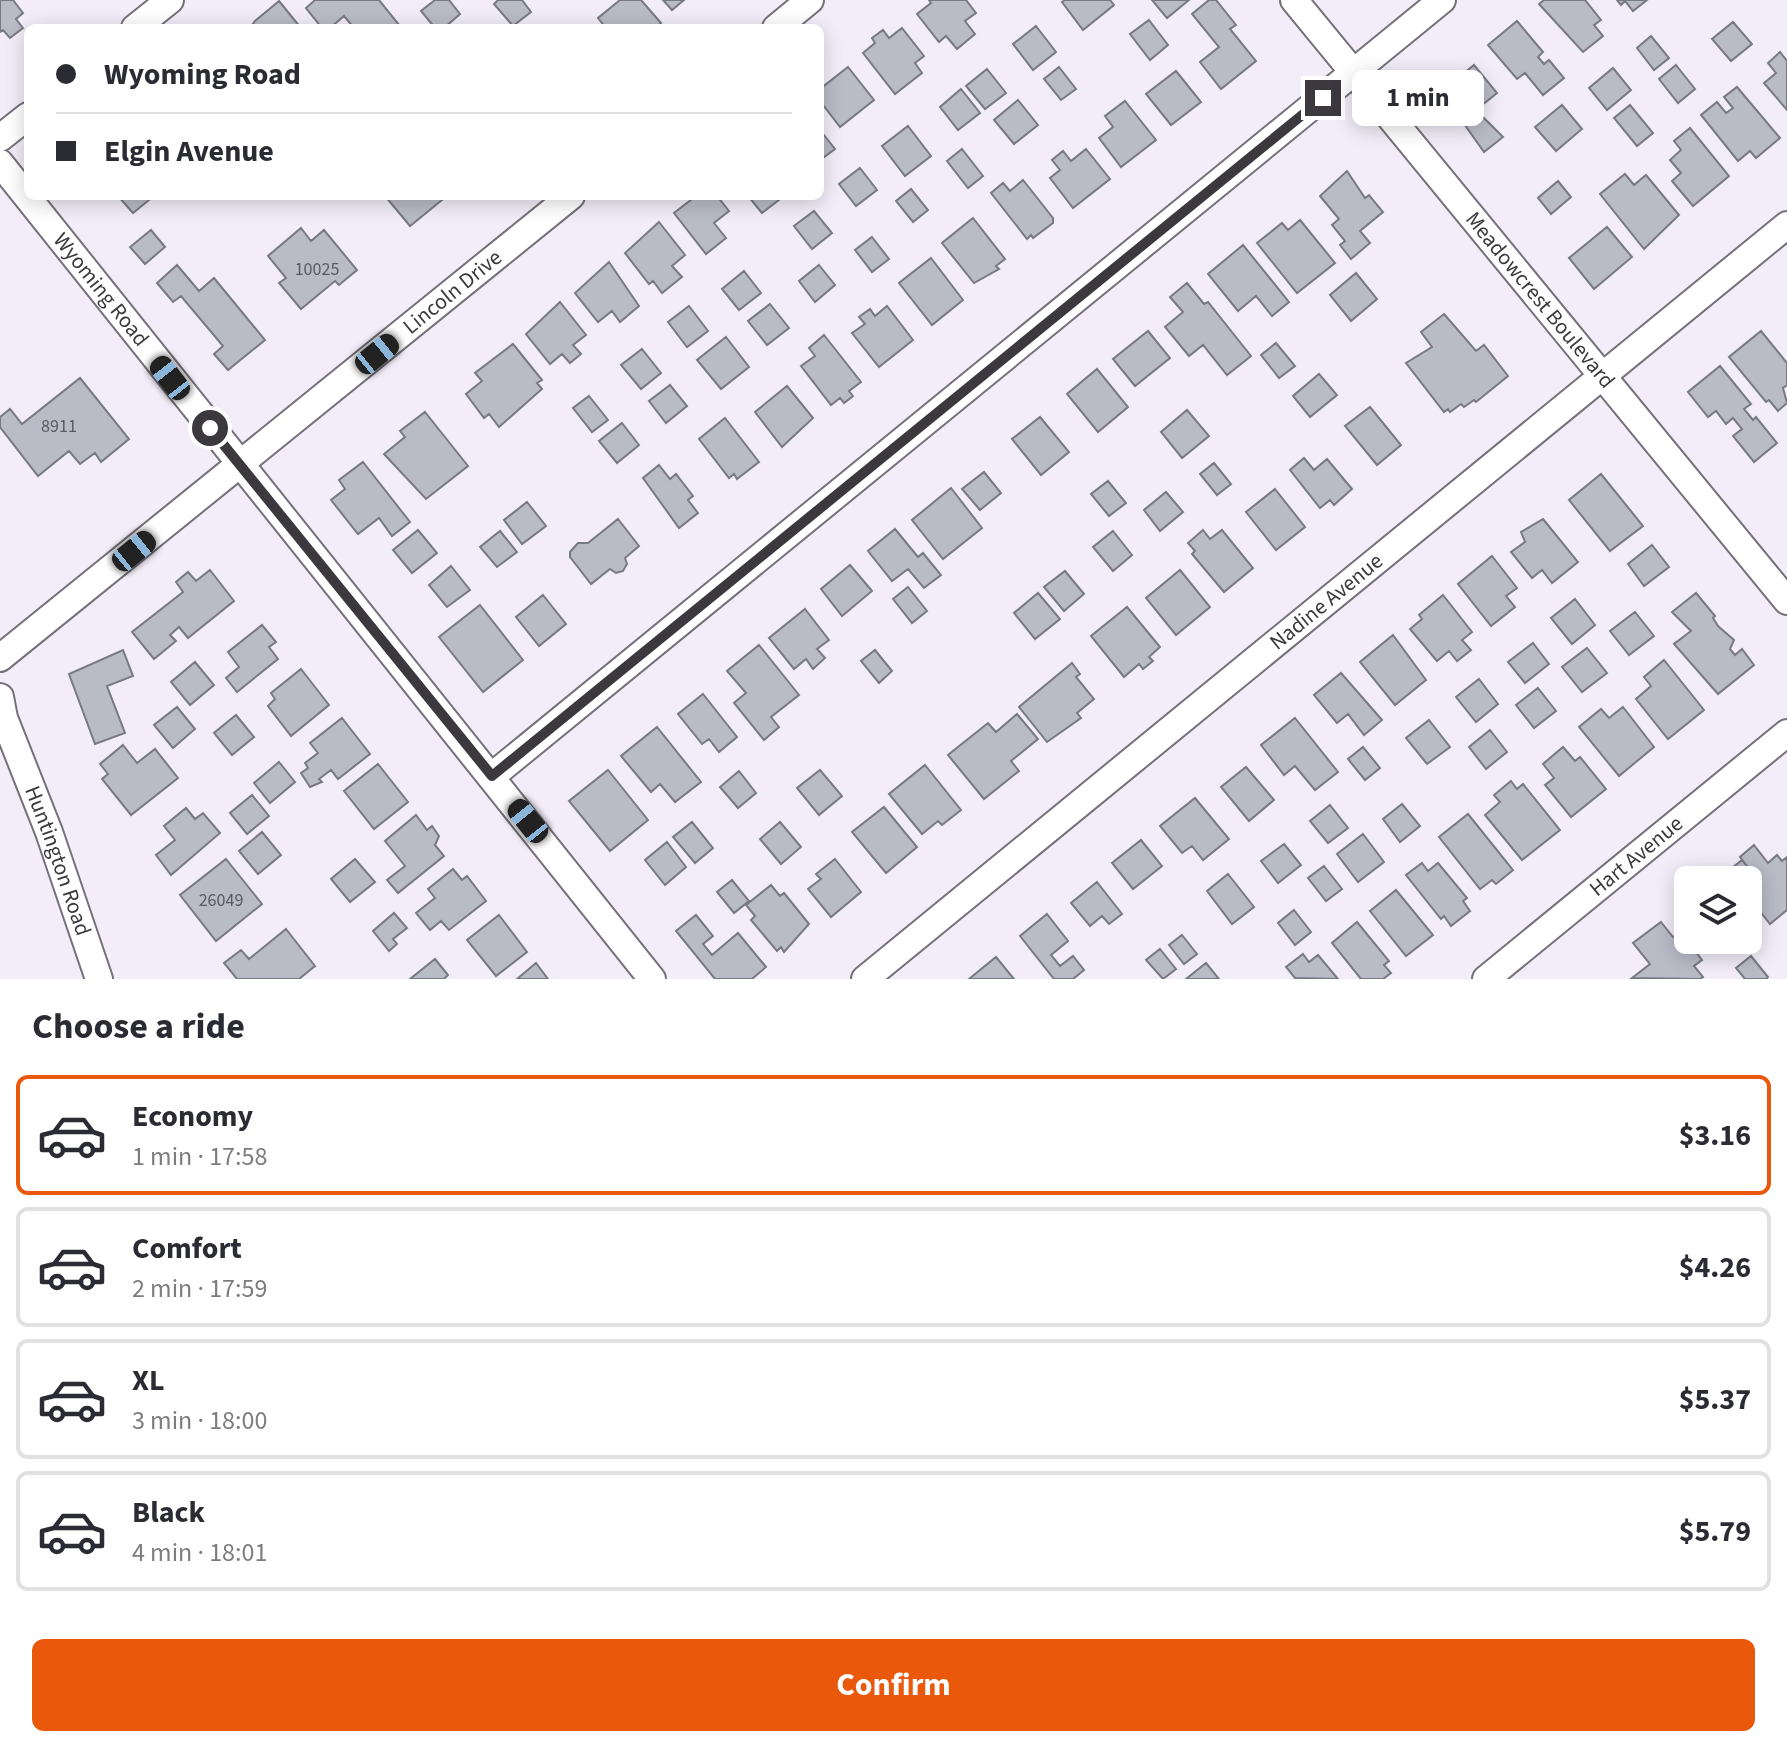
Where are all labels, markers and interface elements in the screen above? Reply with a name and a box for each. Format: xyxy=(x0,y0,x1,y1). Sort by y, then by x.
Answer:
text: Wyoming Road xyxy=(104,53,301,96)
callout: 1 min xyxy=(1351,70,1483,126)
text: 1 min xyxy=(1386,79,1450,116)
route end xyxy=(1305,80,1341,116)
text: Elgin Avenue xyxy=(104,130,274,173)
street label: Meadowcrest Boulevard xyxy=(1458,205,1622,395)
street label: Wyoming Road xyxy=(46,226,157,353)
street label: Lincoln Drive xyxy=(396,242,509,342)
house number: 10025 xyxy=(295,257,339,282)
car xyxy=(351,330,403,378)
car xyxy=(146,352,194,404)
route start xyxy=(192,410,228,446)
house number: 8911 xyxy=(41,414,77,439)
car xyxy=(108,527,160,575)
street label: Nadine Avenue xyxy=(1263,546,1390,658)
street label: Huntington Road xyxy=(16,781,99,940)
car xyxy=(504,795,552,847)
street label: Hart Avenue xyxy=(1582,808,1690,904)
map controls xyxy=(1674,866,1762,954)
button: layers xyxy=(1674,866,1762,954)
house number: 26049 xyxy=(199,888,243,913)
text: Choose a ride xyxy=(32,1001,245,1052)
text: Economy xyxy=(132,1095,253,1138)
icon: car xyxy=(36,1099,108,1171)
text: $3.16 xyxy=(1679,1114,1751,1157)
text: 1 min · 17:58 xyxy=(132,1138,267,1175)
text: Comfort xyxy=(132,1227,242,1270)
icon: car xyxy=(36,1231,108,1303)
text: $4.26 xyxy=(1679,1246,1751,1289)
text: 2 min · 17:59 xyxy=(132,1270,267,1307)
text: XL xyxy=(132,1359,165,1402)
icon: car xyxy=(36,1363,108,1435)
text: $5.37 xyxy=(1679,1378,1751,1421)
text: 3 min · 18:00 xyxy=(132,1402,267,1439)
text: Black xyxy=(132,1491,205,1534)
icon: car xyxy=(36,1495,108,1567)
text: $5.79 xyxy=(1679,1510,1751,1553)
text: 4 min · 18:01 xyxy=(132,1534,267,1571)
button: Confirm xyxy=(32,1639,1755,1731)

